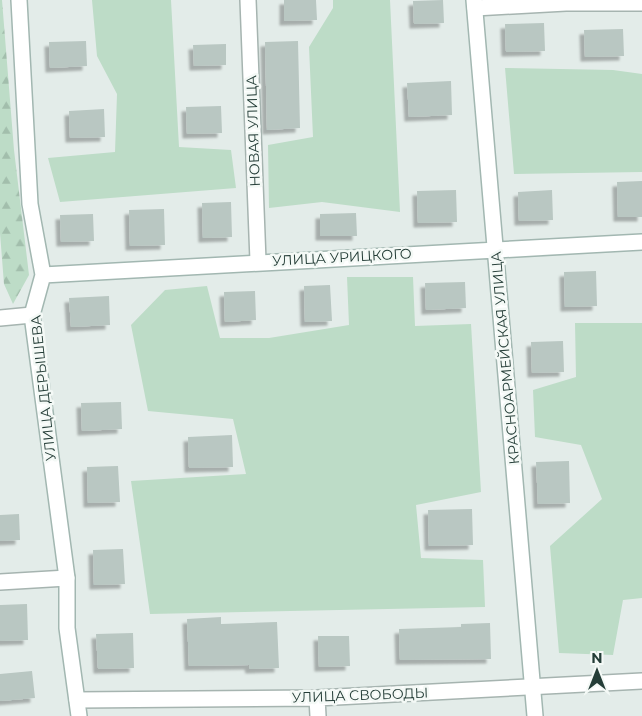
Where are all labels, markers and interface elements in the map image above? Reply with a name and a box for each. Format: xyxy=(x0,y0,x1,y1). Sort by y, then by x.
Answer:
street label: НОВАЯ УЛИЦА xyxy=(242,74,264,187)
street label: УЛИЦА УРИЦКОГО xyxy=(272,244,412,270)
street label: КРАСНОАРМЕЙСКАЯ УЛИЦА xyxy=(487,250,523,465)
street label: УЛИЦА ДЕРЫШЕВА xyxy=(26,314,60,462)
north arrow xyxy=(572,646,622,696)
text: N xyxy=(591,649,603,667)
street label: УЛИЦА СВОБОДЫ xyxy=(292,684,428,706)

